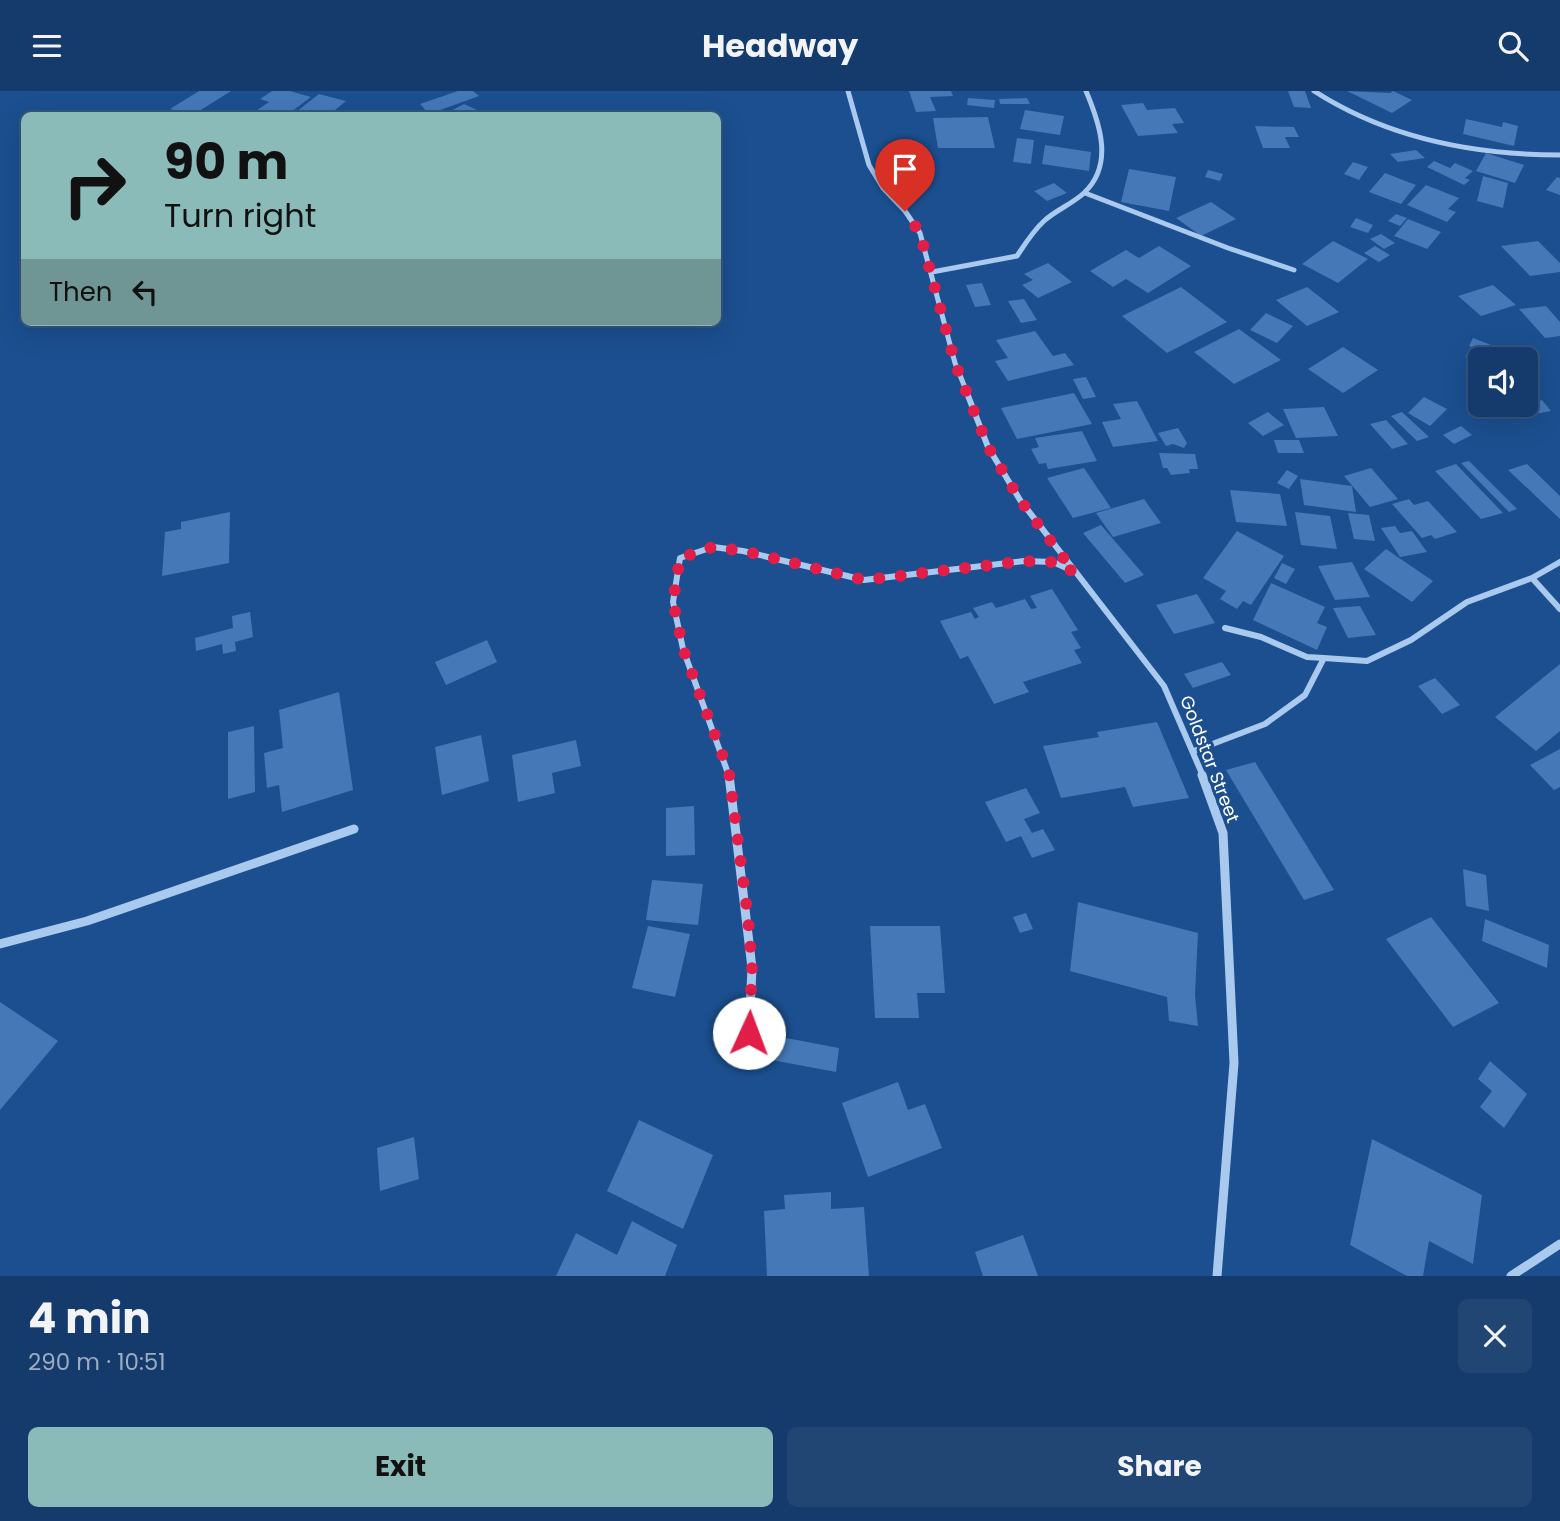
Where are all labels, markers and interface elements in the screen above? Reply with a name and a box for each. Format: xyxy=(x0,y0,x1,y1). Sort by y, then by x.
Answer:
text: Headway xyxy=(702,23,858,68)
icon: menu xyxy=(28,27,66,65)
icon: search xyxy=(1494,27,1532,65)
text: 90 m xyxy=(164,128,288,196)
pin xyxy=(875,139,935,211)
icon: right xyxy=(49,140,140,231)
icon: arrive xyxy=(886,150,924,188)
text: Turn right xyxy=(164,193,316,238)
icon: left xyxy=(126,273,164,311)
text: Then xyxy=(49,274,112,310)
map controls xyxy=(1468,347,1538,417)
button: sound xyxy=(1468,347,1538,417)
street label: Goldstar Street xyxy=(1174,692,1246,826)
position arrow xyxy=(712,996,786,1070)
text: 4 min xyxy=(28,1289,151,1348)
button: close xyxy=(1458,1299,1532,1373)
text: 290 m · 10:51 xyxy=(28,1346,166,1378)
button: Exit xyxy=(28,1427,773,1507)
button: Share xyxy=(787,1427,1532,1507)

